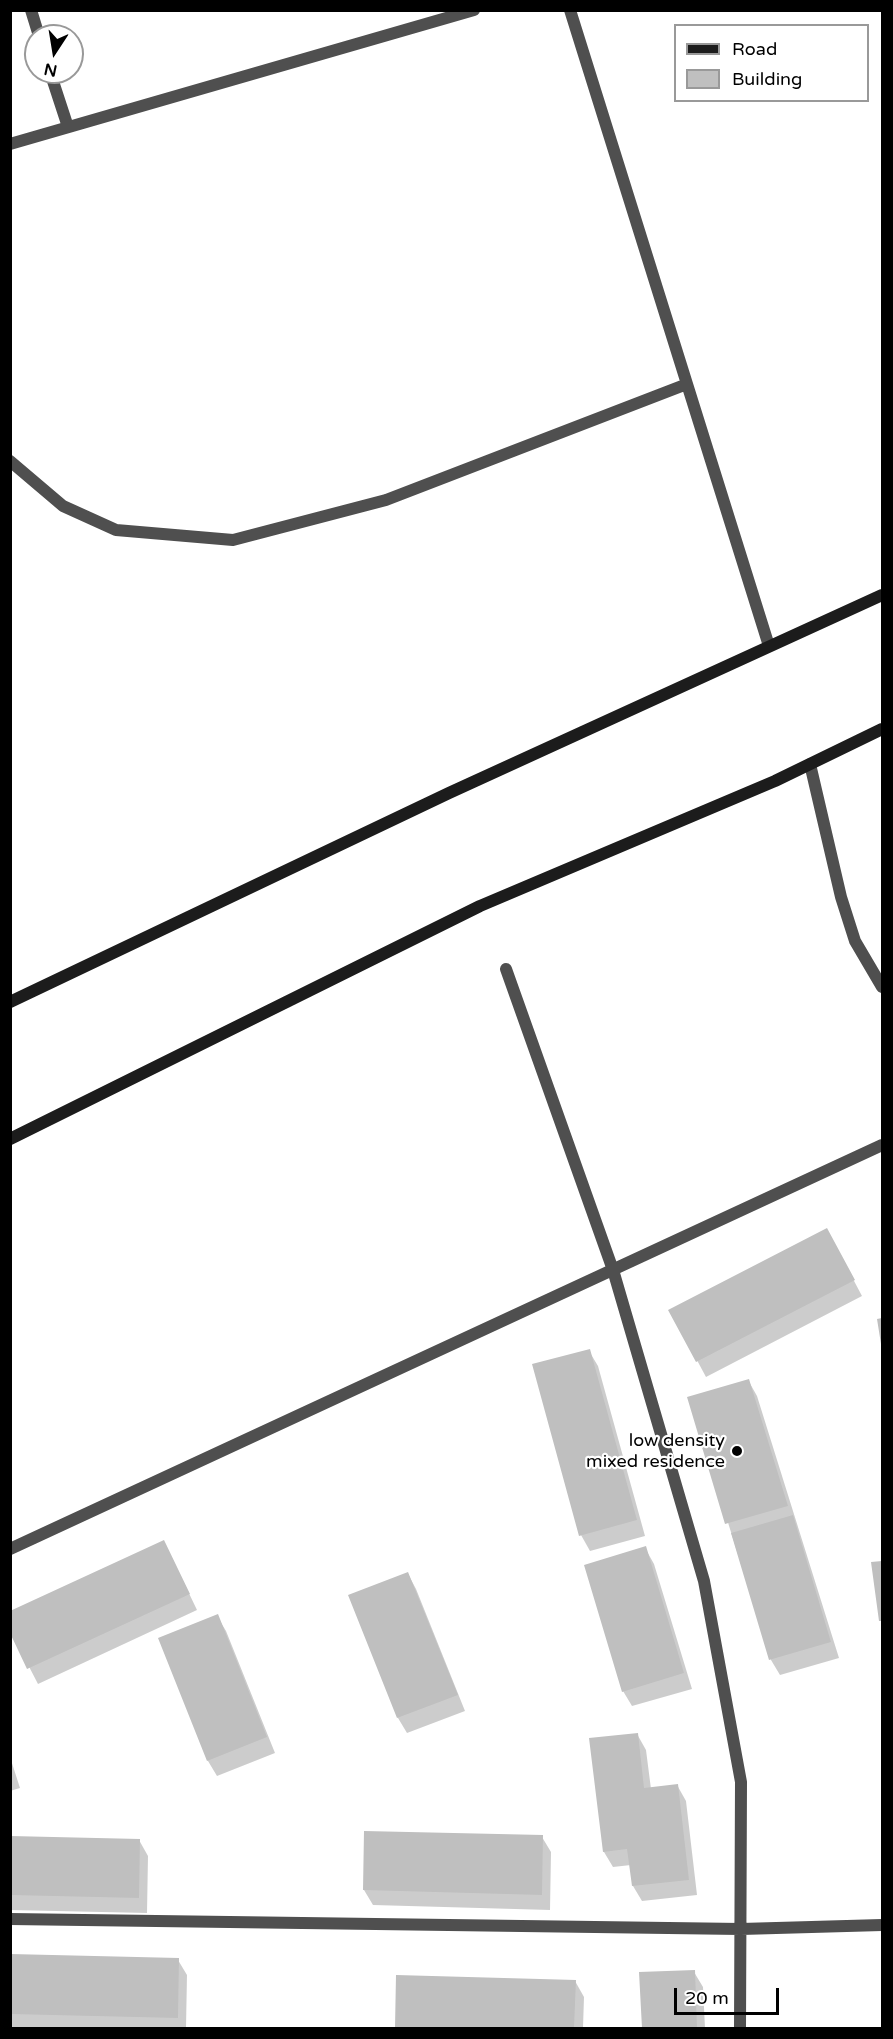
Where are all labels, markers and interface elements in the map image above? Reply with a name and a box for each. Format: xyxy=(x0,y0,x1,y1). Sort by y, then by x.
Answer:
north arrow xyxy=(24,24,84,84)
legend xyxy=(674,24,869,102)
text: Road xyxy=(732,38,777,60)
text: N xyxy=(42,59,59,81)
text: Building xyxy=(732,68,802,90)
place label: low density mixed residence xyxy=(586,1430,725,1472)
marker: low density mixed residence xyxy=(730,1444,744,1458)
scale bar xyxy=(677,1976,782,2014)
text: 20 m xyxy=(685,1987,729,2009)

